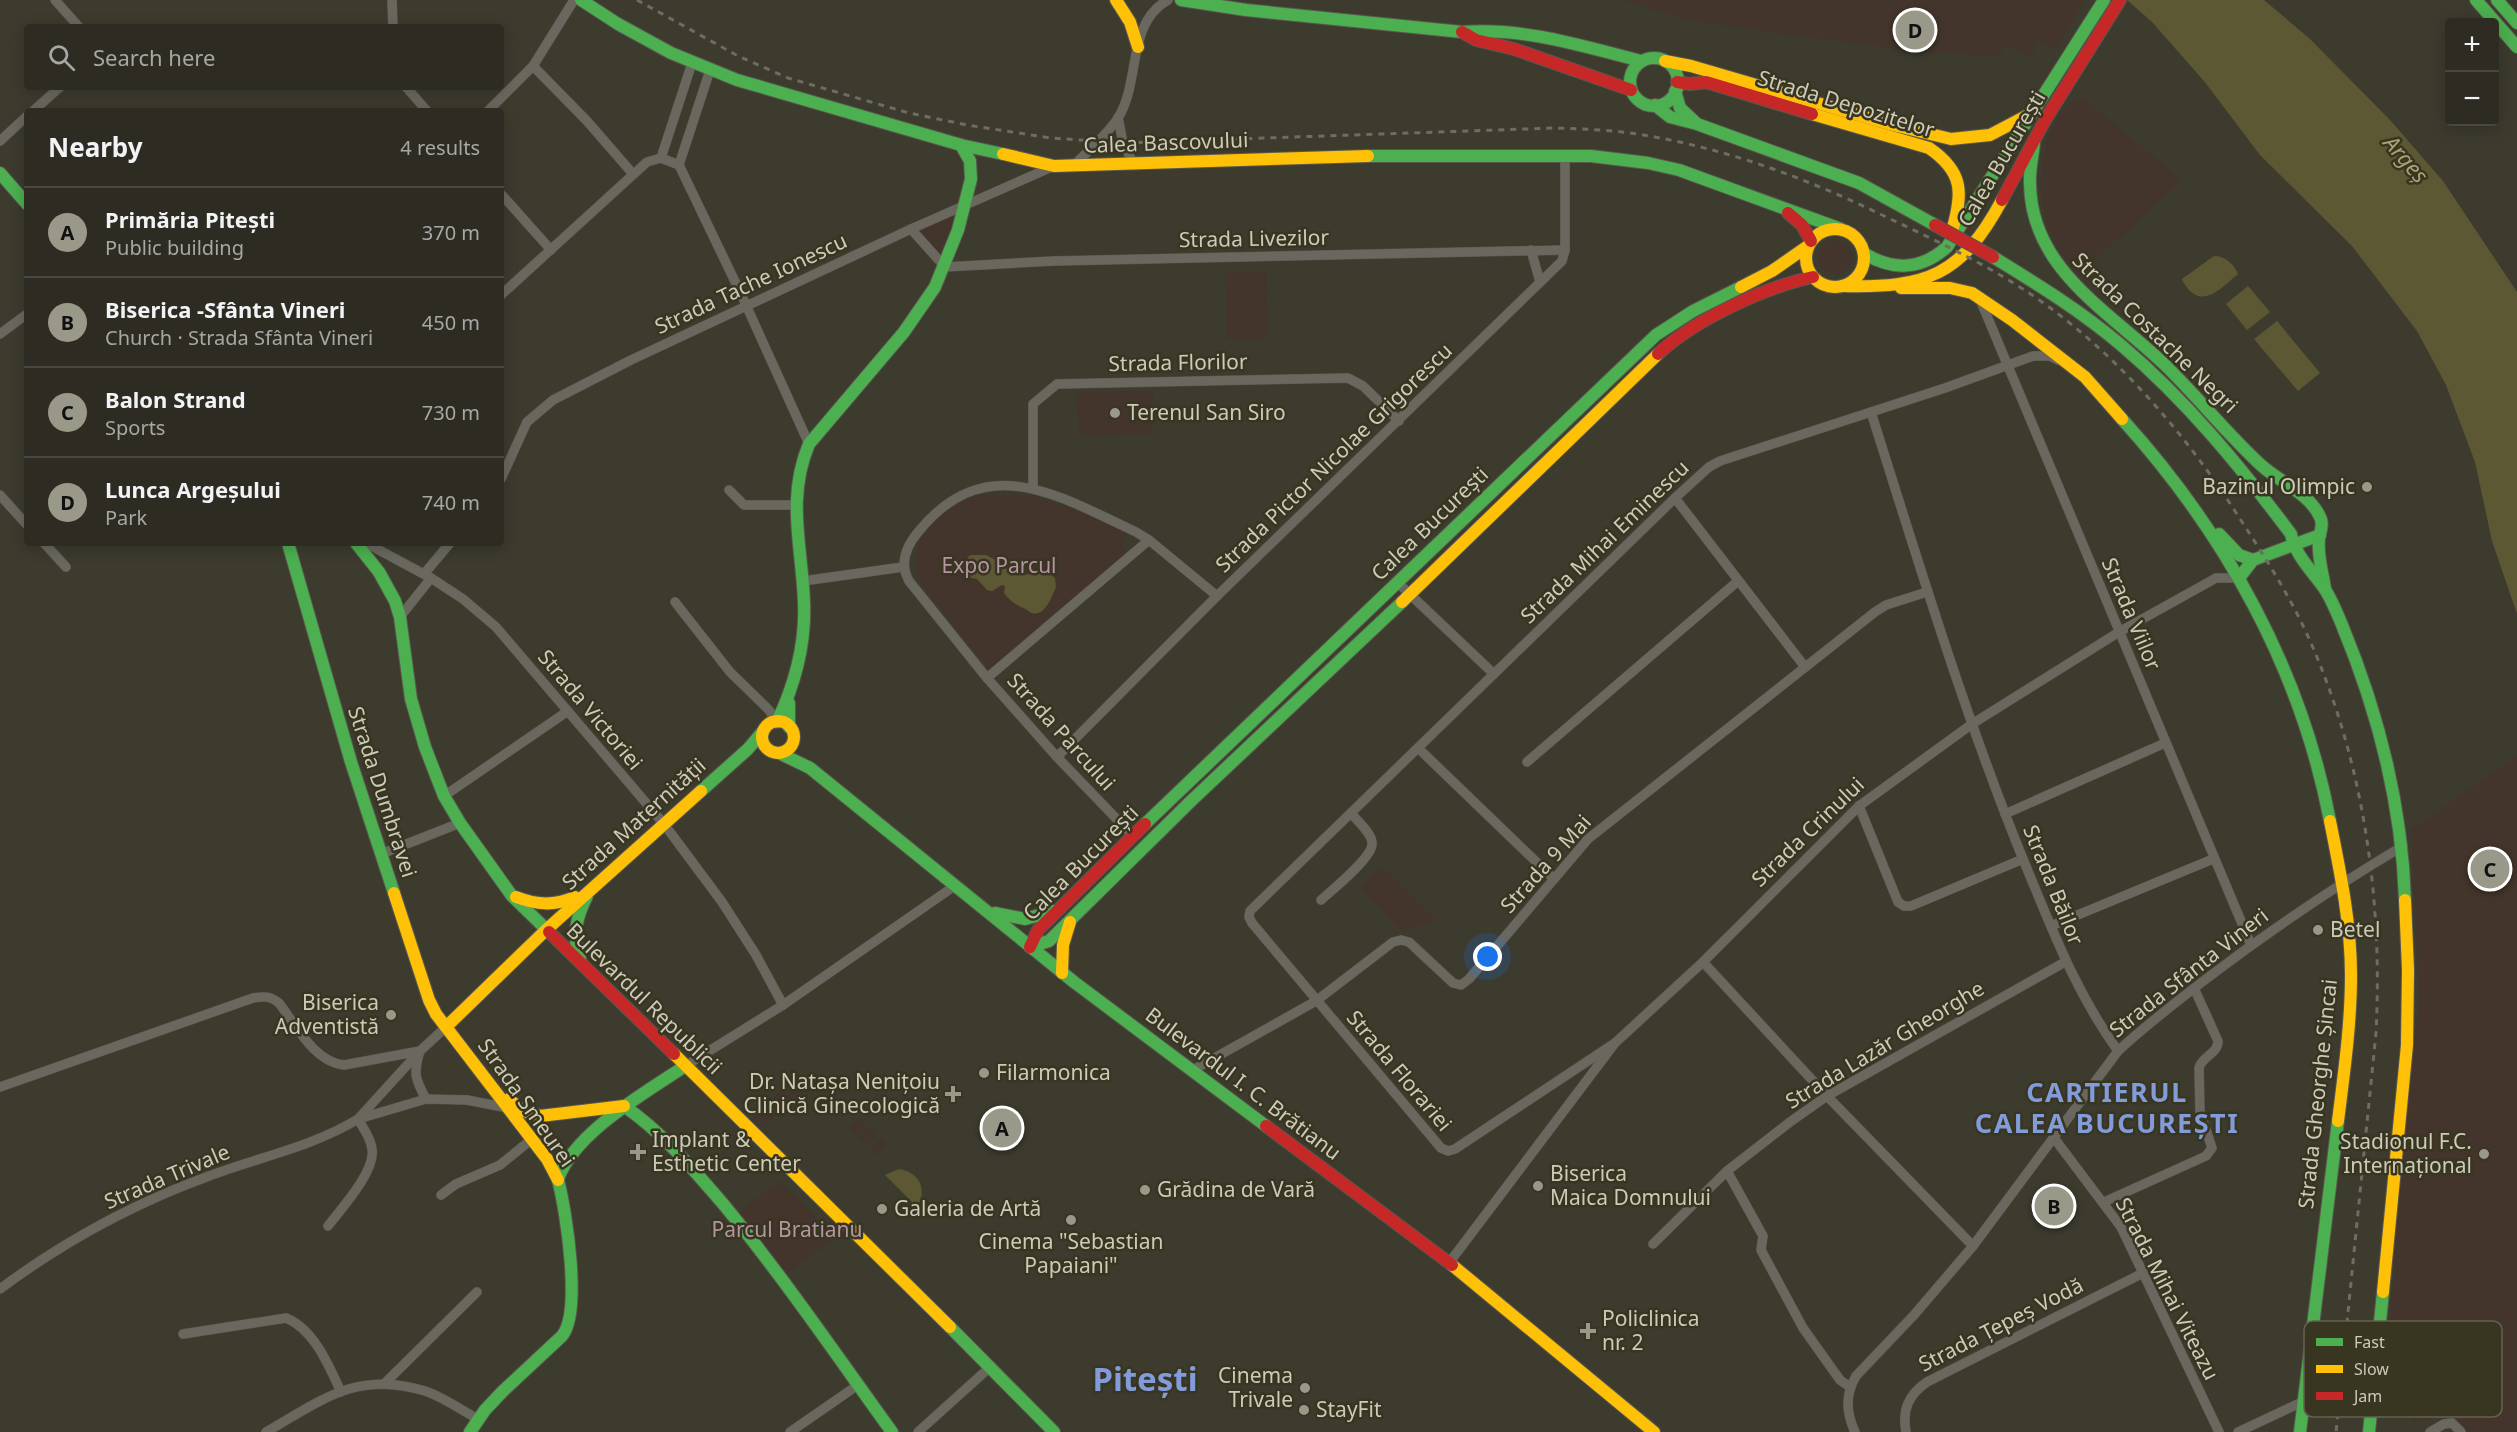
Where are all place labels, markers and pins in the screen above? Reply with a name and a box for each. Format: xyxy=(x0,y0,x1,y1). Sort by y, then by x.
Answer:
pin: D xyxy=(1896,8,1934,52)
place label: Terenul San Siro xyxy=(1127,398,1286,426)
marker: Terenul San Siro xyxy=(1108,406,1122,420)
place label: Bazinul Olimpic xyxy=(2202,472,2355,500)
marker: Bazinul Olimpic xyxy=(2360,480,2374,494)
pin: C xyxy=(2470,846,2510,892)
place label: Betel xyxy=(2330,915,2380,943)
marker: Betel xyxy=(2311,923,2325,937)
place label: Biserica Adventistă xyxy=(275,988,379,1040)
marker: Biserica Adventistă xyxy=(384,1008,398,1022)
place label: Filarmonica xyxy=(996,1058,1111,1086)
marker: Filarmonica xyxy=(977,1066,991,1080)
place label: Dr. Natașa Nenițoiu Clinică Ginecologică xyxy=(744,1067,940,1119)
marker: Dr. Natașa Nenițoiu Clinică Ginecologică xyxy=(944,1085,962,1103)
pin: A xyxy=(982,1106,1022,1150)
place label: Implant & Esthetic Center xyxy=(652,1125,801,1177)
place label: Stadionul F.C. Internațional xyxy=(2340,1127,2472,1179)
marker: Implant & Esthetic Center xyxy=(629,1143,647,1161)
marker: Stadionul F.C. Internațional xyxy=(2477,1147,2491,1161)
place label: Biserica Maica Domnului xyxy=(1550,1159,1711,1211)
place label: Grădina de Vară xyxy=(1157,1175,1315,1203)
marker: Biserica Maica Domnului xyxy=(1531,1179,1545,1193)
marker: Grădina de Vară xyxy=(1138,1183,1152,1197)
pin: B xyxy=(2034,1184,2074,1228)
place label: Galeria de Artă xyxy=(894,1194,1041,1222)
marker: Galeria de Artă xyxy=(875,1202,889,1216)
marker: Cinema "Sebastian Papaiani" xyxy=(1064,1213,1078,1227)
place label: Cinema "Sebastian Papaiani" xyxy=(979,1227,1163,1279)
place label: Policlinica nr. 2 xyxy=(1602,1304,1699,1356)
marker: Policlinica nr. 2 xyxy=(1579,1322,1597,1340)
place label: Cinema Trivale xyxy=(1218,1361,1293,1413)
marker: Cinema Trivale xyxy=(1298,1381,1312,1395)
place label: StayFit xyxy=(1316,1395,1382,1423)
marker: StayFit xyxy=(1297,1403,1311,1417)

